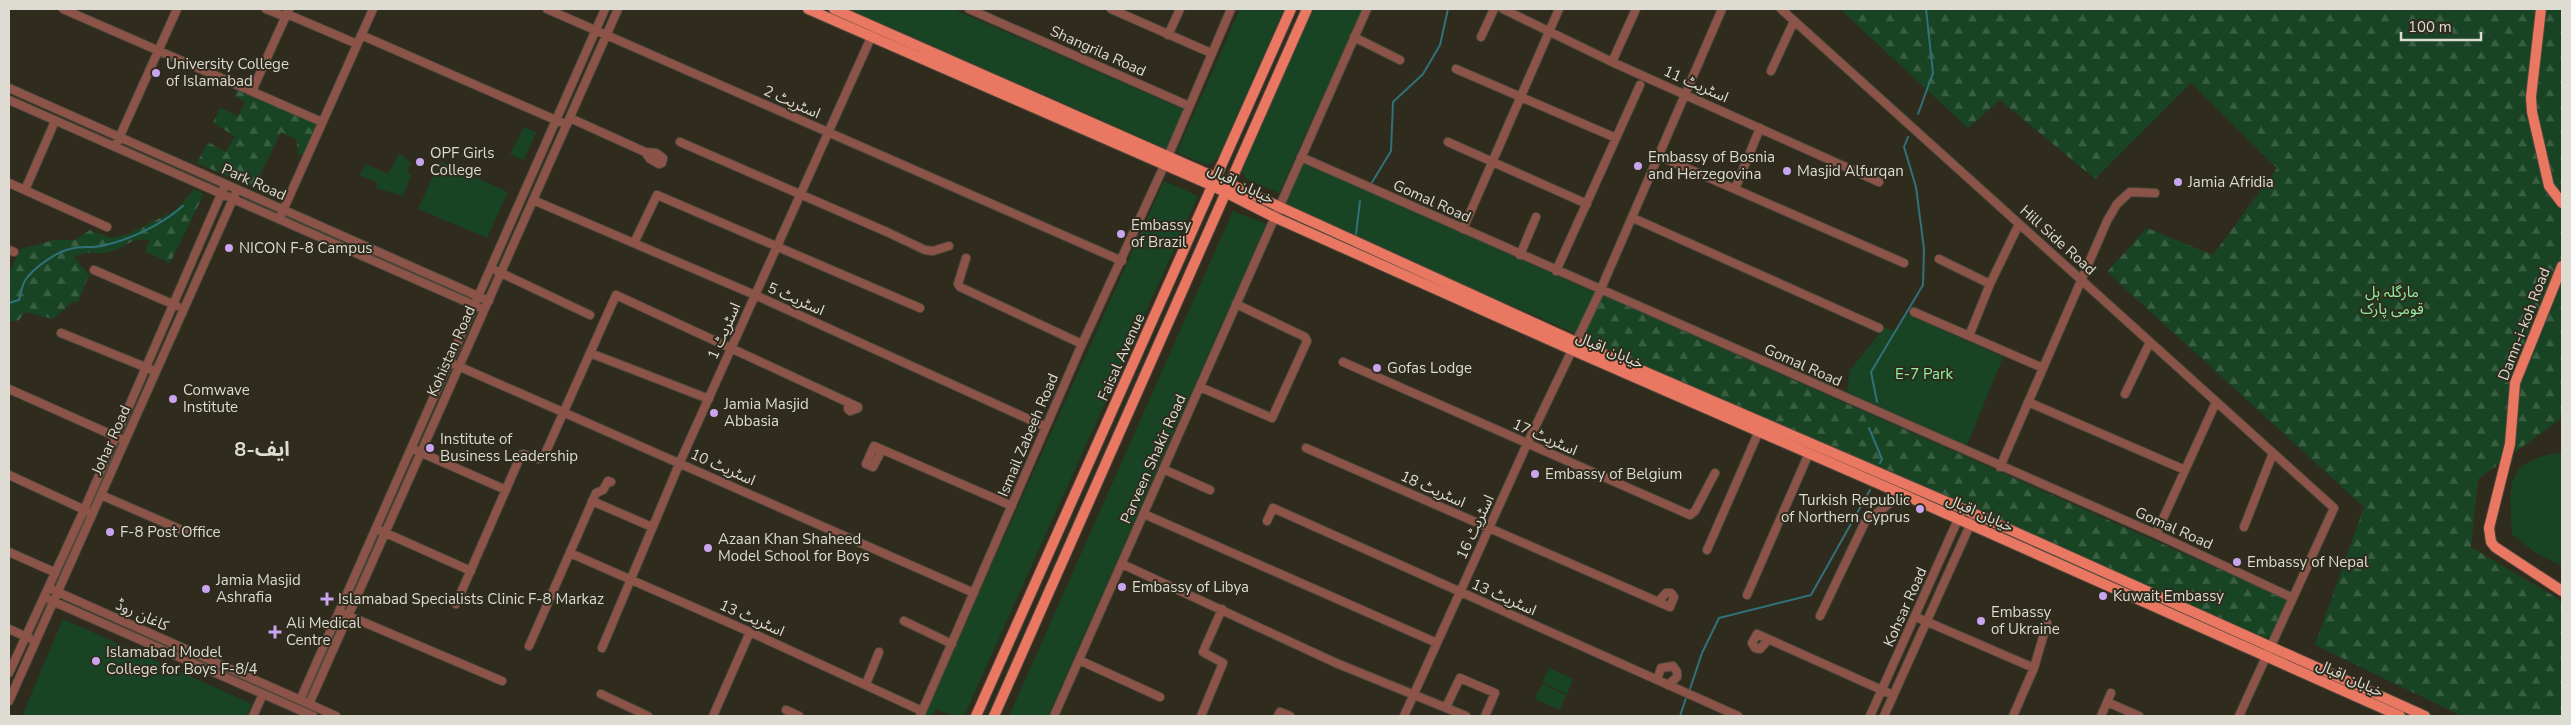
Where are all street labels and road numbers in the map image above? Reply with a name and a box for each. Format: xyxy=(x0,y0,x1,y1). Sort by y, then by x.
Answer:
street label: Shangrila Road xyxy=(1047,21,1149,81)
street label: اسٹریٹ 11 xyxy=(1660,61,1732,107)
street label: اسٹریٹ 2 xyxy=(760,81,824,123)
street label: Park Road xyxy=(219,159,289,205)
street label: خیابان اقبال xyxy=(1204,159,1278,209)
street label: Gomal Road xyxy=(1390,175,1474,227)
street label: Hill Side Road xyxy=(2016,201,2100,279)
street label: Damn-i-koh Road xyxy=(2493,265,2555,383)
street label: اسٹریٹ 5 xyxy=(764,278,828,320)
street label: اسٹریٹ 1 xyxy=(703,299,745,363)
street label: Kohistan Road xyxy=(422,303,480,399)
street label: Faisal Avenue xyxy=(1093,310,1149,404)
street label: خیابان اقبال xyxy=(1573,327,1647,373)
street label: Gomal Road xyxy=(1761,339,1845,391)
street label: Ismail Zabeeh Road xyxy=(993,370,1063,500)
street label: Parveen Shakir Road xyxy=(1115,391,1191,527)
street label: Johar Road xyxy=(86,402,135,479)
street label: اسٹریٹ 17 xyxy=(1509,414,1581,460)
street label: اسٹریٹ 10 xyxy=(687,444,759,490)
street label: اسٹریٹ 18 xyxy=(1397,466,1469,512)
street label: خیابان اقبال xyxy=(1943,489,2017,537)
street label: اسٹریٹ 16 xyxy=(1451,491,1499,563)
street label: Gomal Road xyxy=(2132,502,2216,554)
street label: Kohsar Road xyxy=(1879,564,1931,650)
street label: اسٹریٹ 13 xyxy=(1468,574,1540,620)
street label: کاغان روڈ xyxy=(112,594,172,636)
street label: اسٹریٹ 13 xyxy=(716,595,788,641)
street label: خیابان اقبال xyxy=(2313,654,2387,702)

